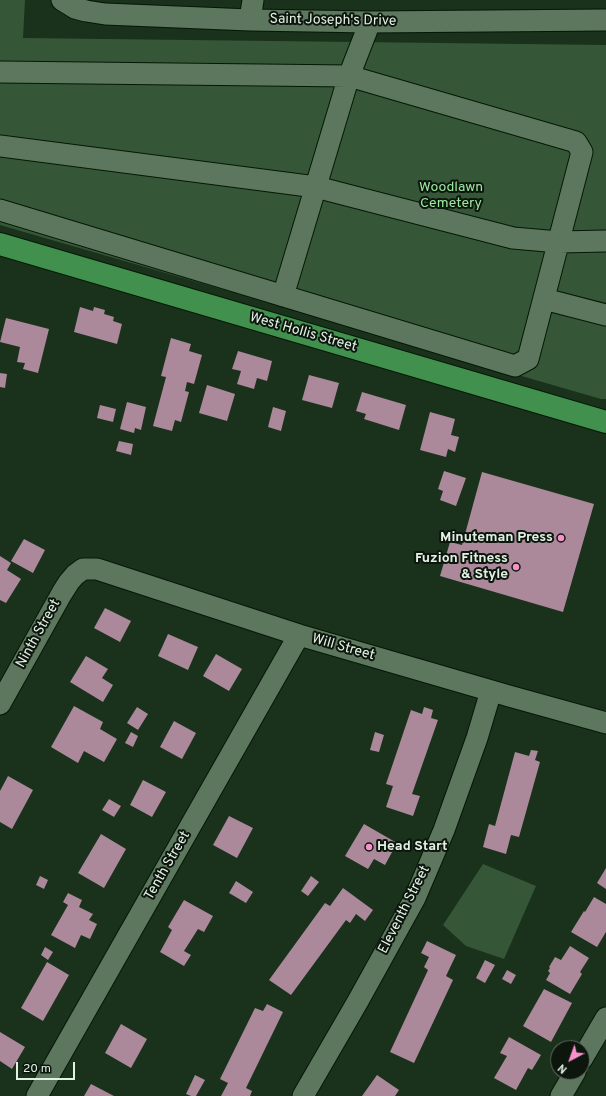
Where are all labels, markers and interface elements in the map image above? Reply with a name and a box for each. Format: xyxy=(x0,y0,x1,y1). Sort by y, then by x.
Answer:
street label: Saint Joseph's Drive xyxy=(269,11,397,31)
park label: Woodlawn Cemetery xyxy=(419,180,483,212)
street label: West Hollis Street xyxy=(247,310,359,356)
place label: Minuteman Press xyxy=(440,530,553,546)
marker: Minuteman Press xyxy=(556,533,566,543)
place label: Fuzion Fitness & Style xyxy=(415,551,508,584)
marker: Fuzion Fitness & Style xyxy=(511,562,521,572)
street label: Ninth Street xyxy=(13,597,65,671)
street label: Will Street xyxy=(310,631,376,665)
street label: Tenth Street xyxy=(141,828,195,904)
place label: Head Start xyxy=(377,839,447,855)
marker: Head Start xyxy=(364,842,374,852)
street label: Eleventh Street xyxy=(376,863,434,957)
north arrow xyxy=(550,1040,590,1080)
scale bar xyxy=(18,1054,77,1080)
text: N xyxy=(555,1060,570,1076)
text: 20 m xyxy=(23,1061,51,1077)

